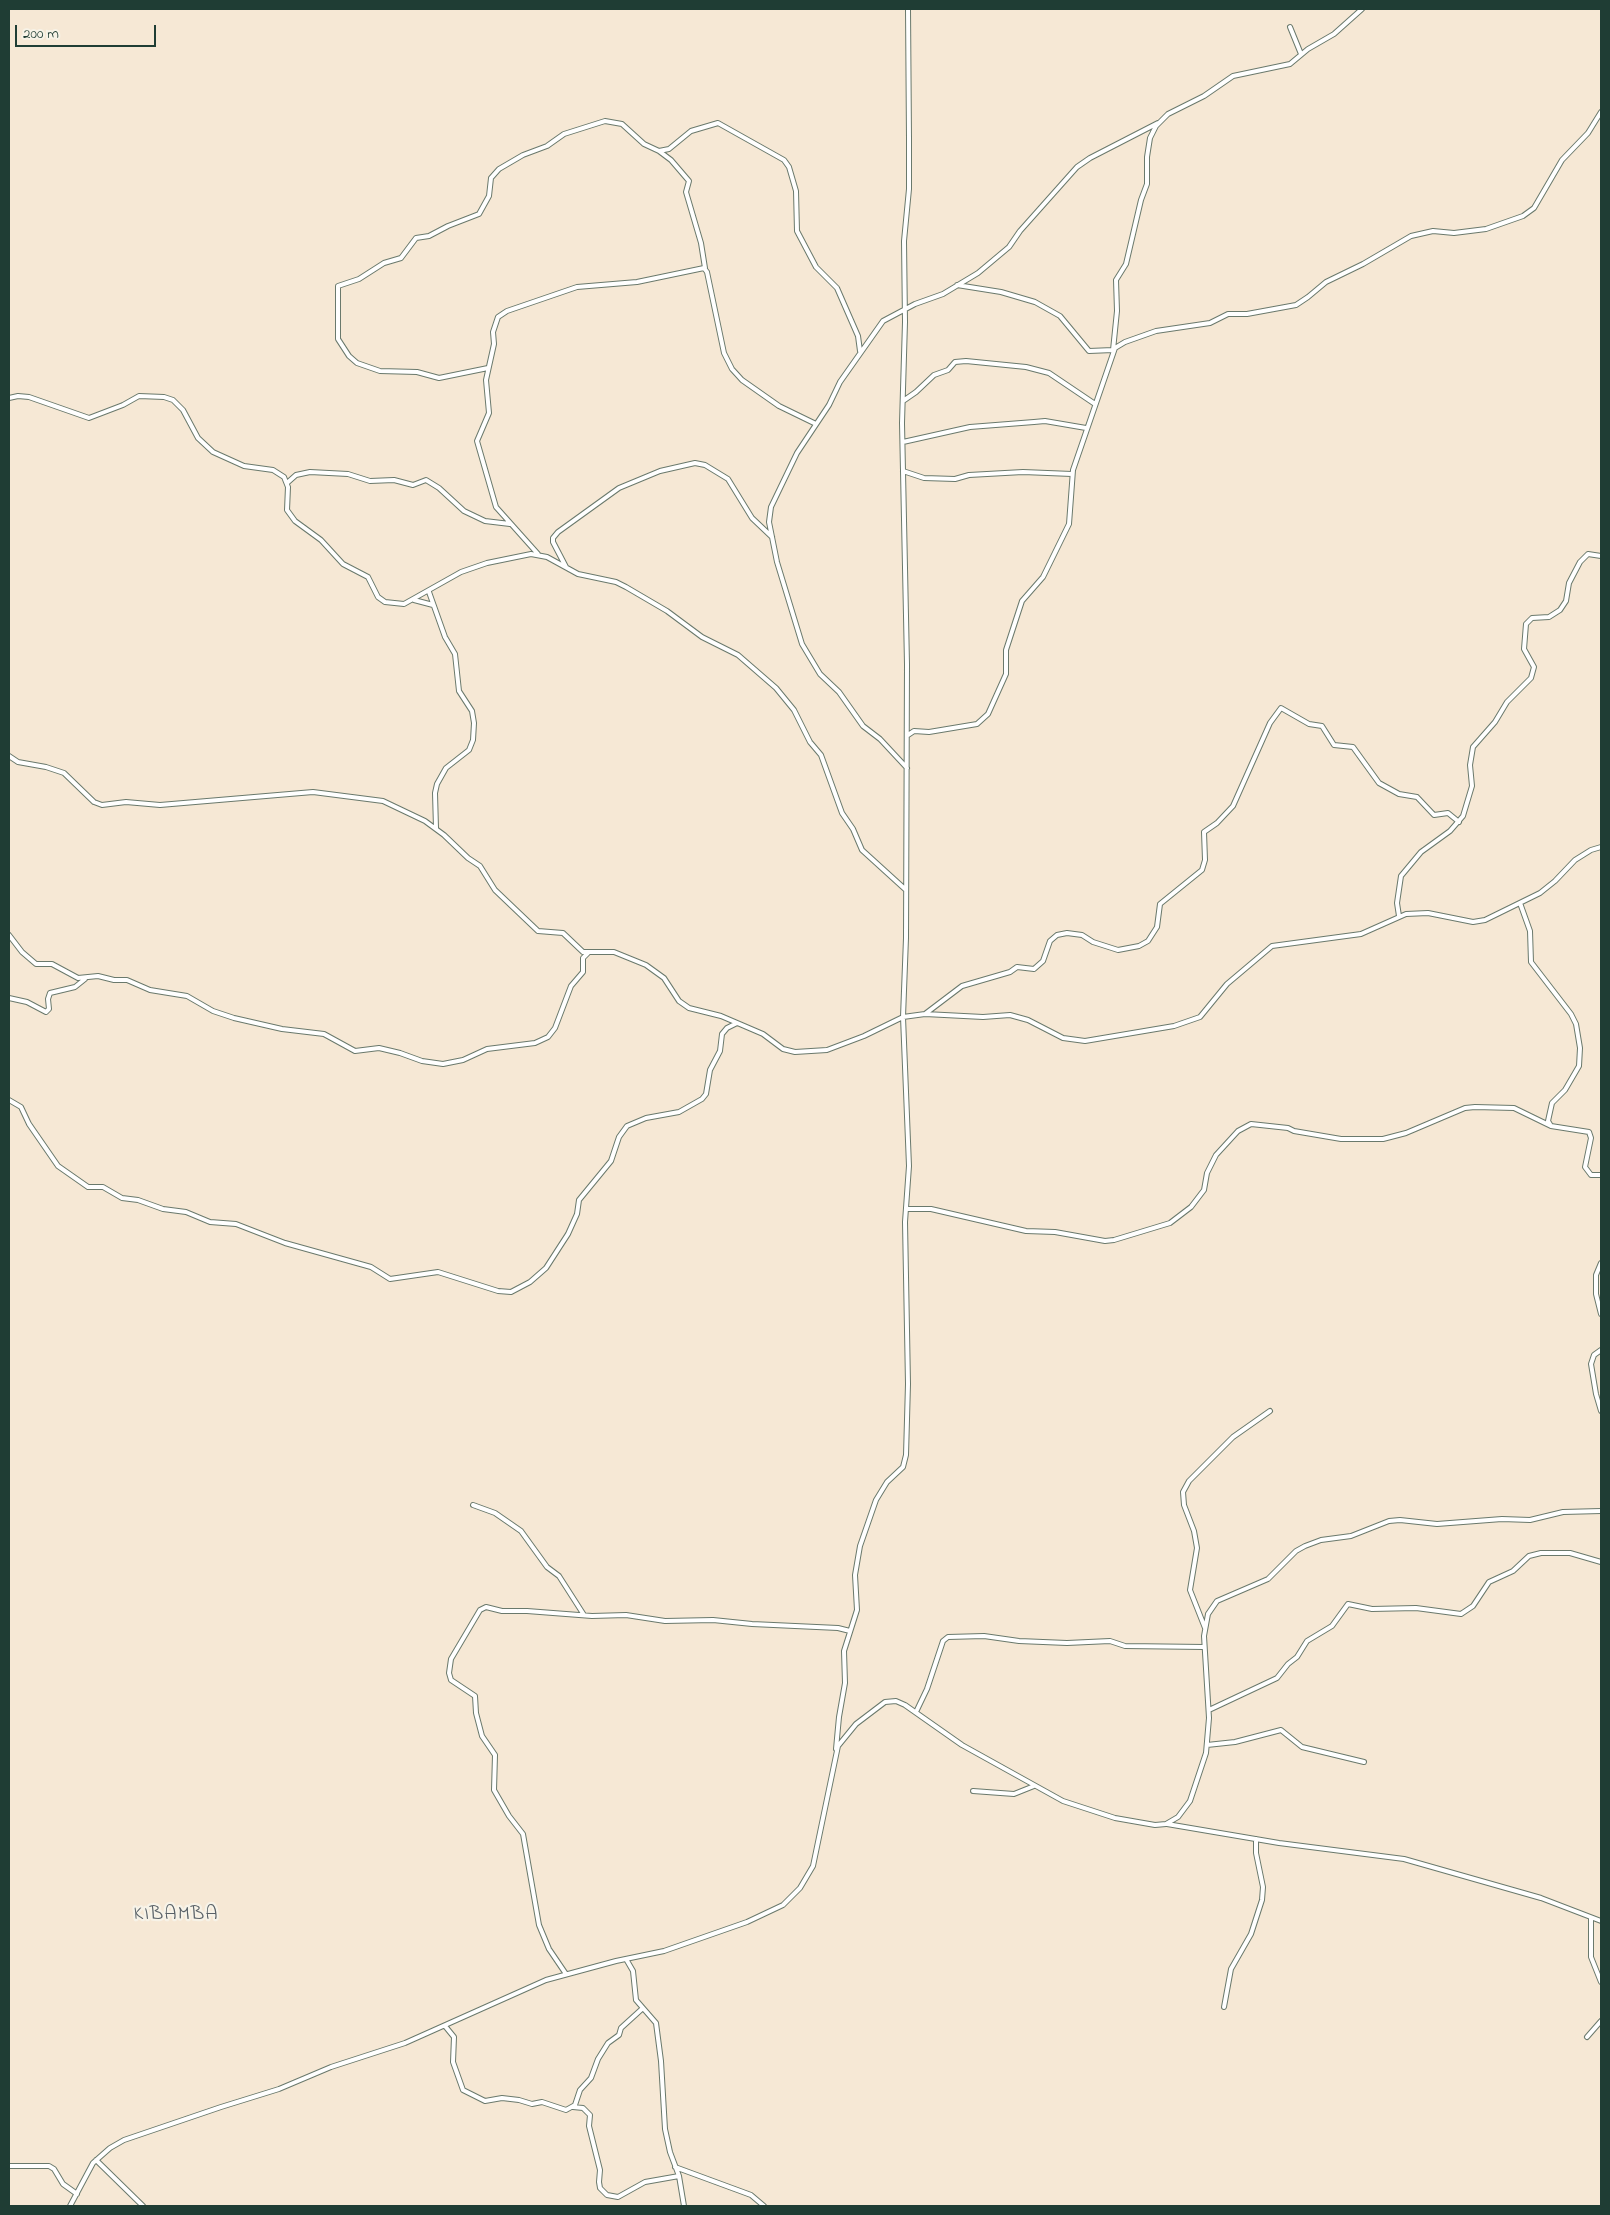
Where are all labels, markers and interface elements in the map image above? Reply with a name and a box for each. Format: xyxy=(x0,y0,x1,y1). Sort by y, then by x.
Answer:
scale bar xyxy=(18,15,159,47)
text: 200 m xyxy=(23,23,59,45)
district label: KIBAMBA xyxy=(133,1904,219,1928)

